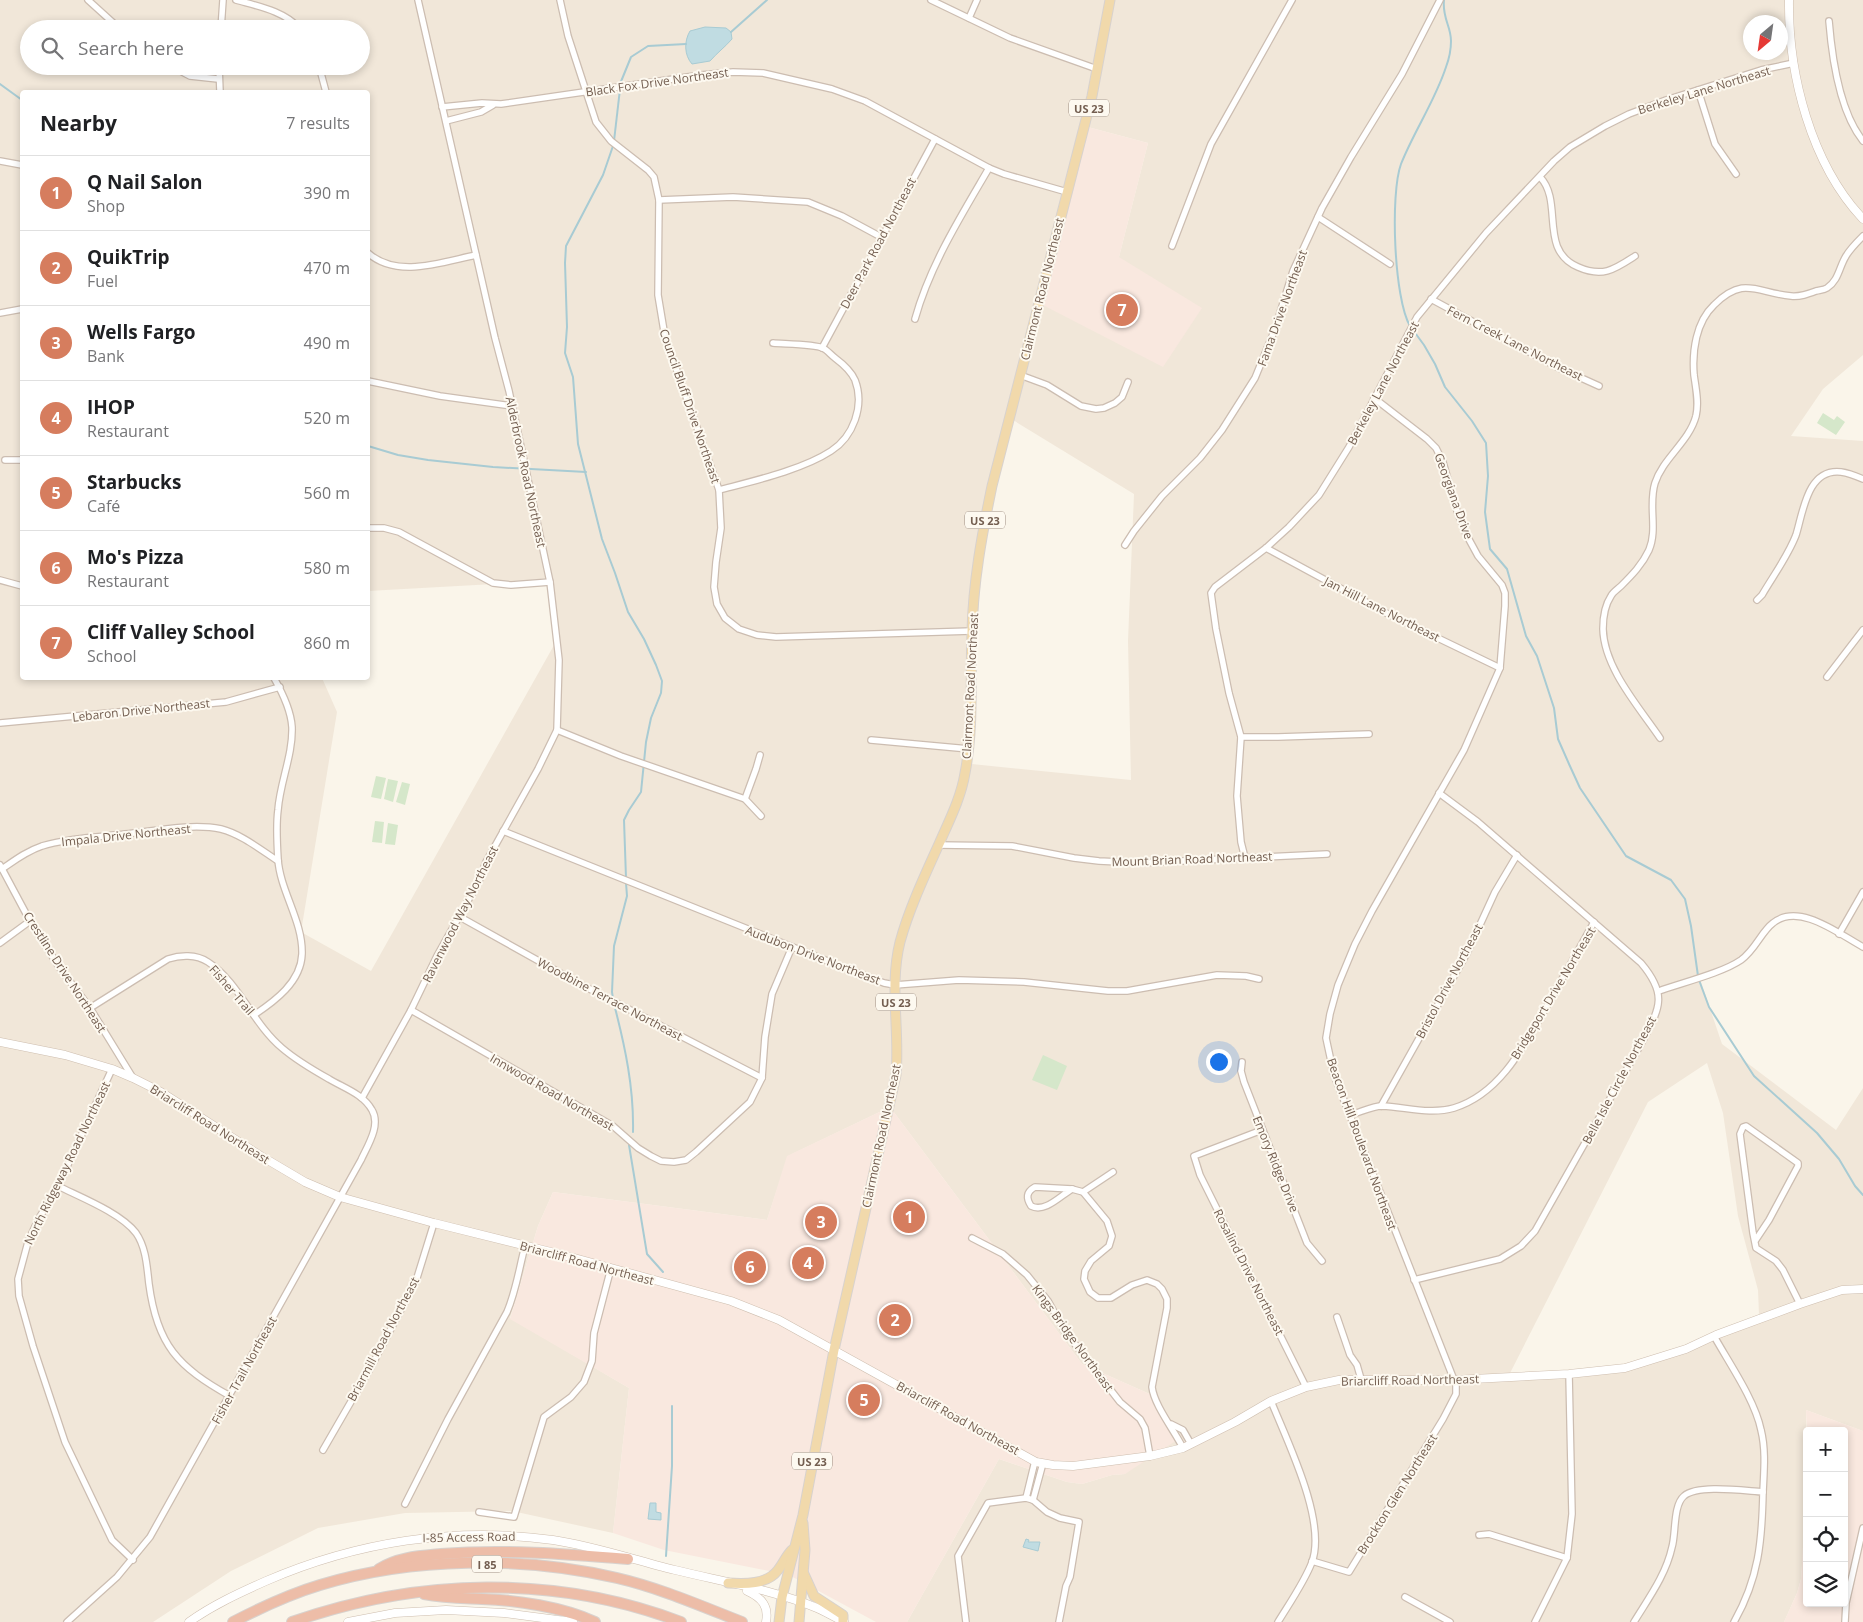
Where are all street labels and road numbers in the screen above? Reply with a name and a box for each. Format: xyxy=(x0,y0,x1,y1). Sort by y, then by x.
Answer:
street label: Berkeley Lane Northeast xyxy=(1636,62,1772,118)
street label: Black Fox Drive Northeast xyxy=(584,64,730,100)
road number: US 23 xyxy=(1069,100,1109,116)
street label: Deer Park Road Northeast xyxy=(836,174,920,312)
street label: Clairmont Road Northeast xyxy=(1016,216,1068,362)
street label: Fama Drive Northeast xyxy=(1253,248,1311,368)
street label: Fern Creek Lane Northeast xyxy=(1444,301,1586,385)
street label: Berkeley Lane Northeast xyxy=(1343,318,1423,448)
street label: Council Bluff Drive Northeast xyxy=(656,326,724,486)
street label: Alderbrook Road Northeast xyxy=(502,395,550,549)
street label: Georgiana Drive xyxy=(1431,451,1478,542)
road number: US 23 xyxy=(965,512,1005,528)
street label: Jan Hill Lane Northeast xyxy=(1320,572,1443,646)
street label: Clairmont Road Northeast xyxy=(958,613,982,759)
street label: Lebaron Drive Northeast xyxy=(71,694,211,726)
street label: Impala Drive Northeast xyxy=(60,820,192,850)
street label: Ravenwood Way Northeast xyxy=(418,843,502,985)
street label: Mount Brian Road Northeast xyxy=(1111,848,1273,870)
street label: Crestline Drive Northeast xyxy=(19,908,111,1036)
street label: Audubon Drive Northeast xyxy=(743,921,883,989)
street label: Bristol Drive Northeast xyxy=(1412,921,1486,1041)
street label: Bridgeport Drive Northeast xyxy=(1507,924,1599,1062)
street label: Woodbine Terrace Northeast xyxy=(534,953,686,1045)
street label: Fisher Trail xyxy=(205,961,259,1019)
road number: US 23 xyxy=(876,994,916,1010)
street label: Belle Isle Circle Northeast xyxy=(1578,1013,1660,1147)
street label: Innwood Road Northeast xyxy=(487,1050,617,1134)
street label: Beacon Hill Boulevard Northeast xyxy=(1323,1056,1401,1232)
street label: Clairmont Road Northeast xyxy=(857,1063,905,1209)
street label: North Ridgeway Road Northeast xyxy=(20,1078,114,1248)
street label: Briarcliff Road Northeast xyxy=(147,1080,273,1168)
street label: Emory Ridge Drive xyxy=(1249,1113,1303,1215)
street label: Rosalind Drive Northeast xyxy=(1210,1206,1288,1338)
street label: Briarcliff Road Northeast xyxy=(518,1237,656,1289)
street label: Briarmill Road Northeast xyxy=(343,1274,423,1404)
street label: Kings Bridge Northeast xyxy=(1028,1281,1118,1395)
street label: Fisher Trail Northeast xyxy=(207,1313,281,1427)
street label: Briarcliff Road Northeast xyxy=(1341,1370,1479,1390)
street label: Briarcliff Road Northeast xyxy=(893,1377,1023,1459)
street label: Brockton Glen Northeast xyxy=(1353,1431,1441,1557)
road number: US 23 xyxy=(792,1452,832,1470)
street label: I-85 Access Road xyxy=(422,1528,516,1546)
road number: I 85 xyxy=(472,1556,502,1572)

